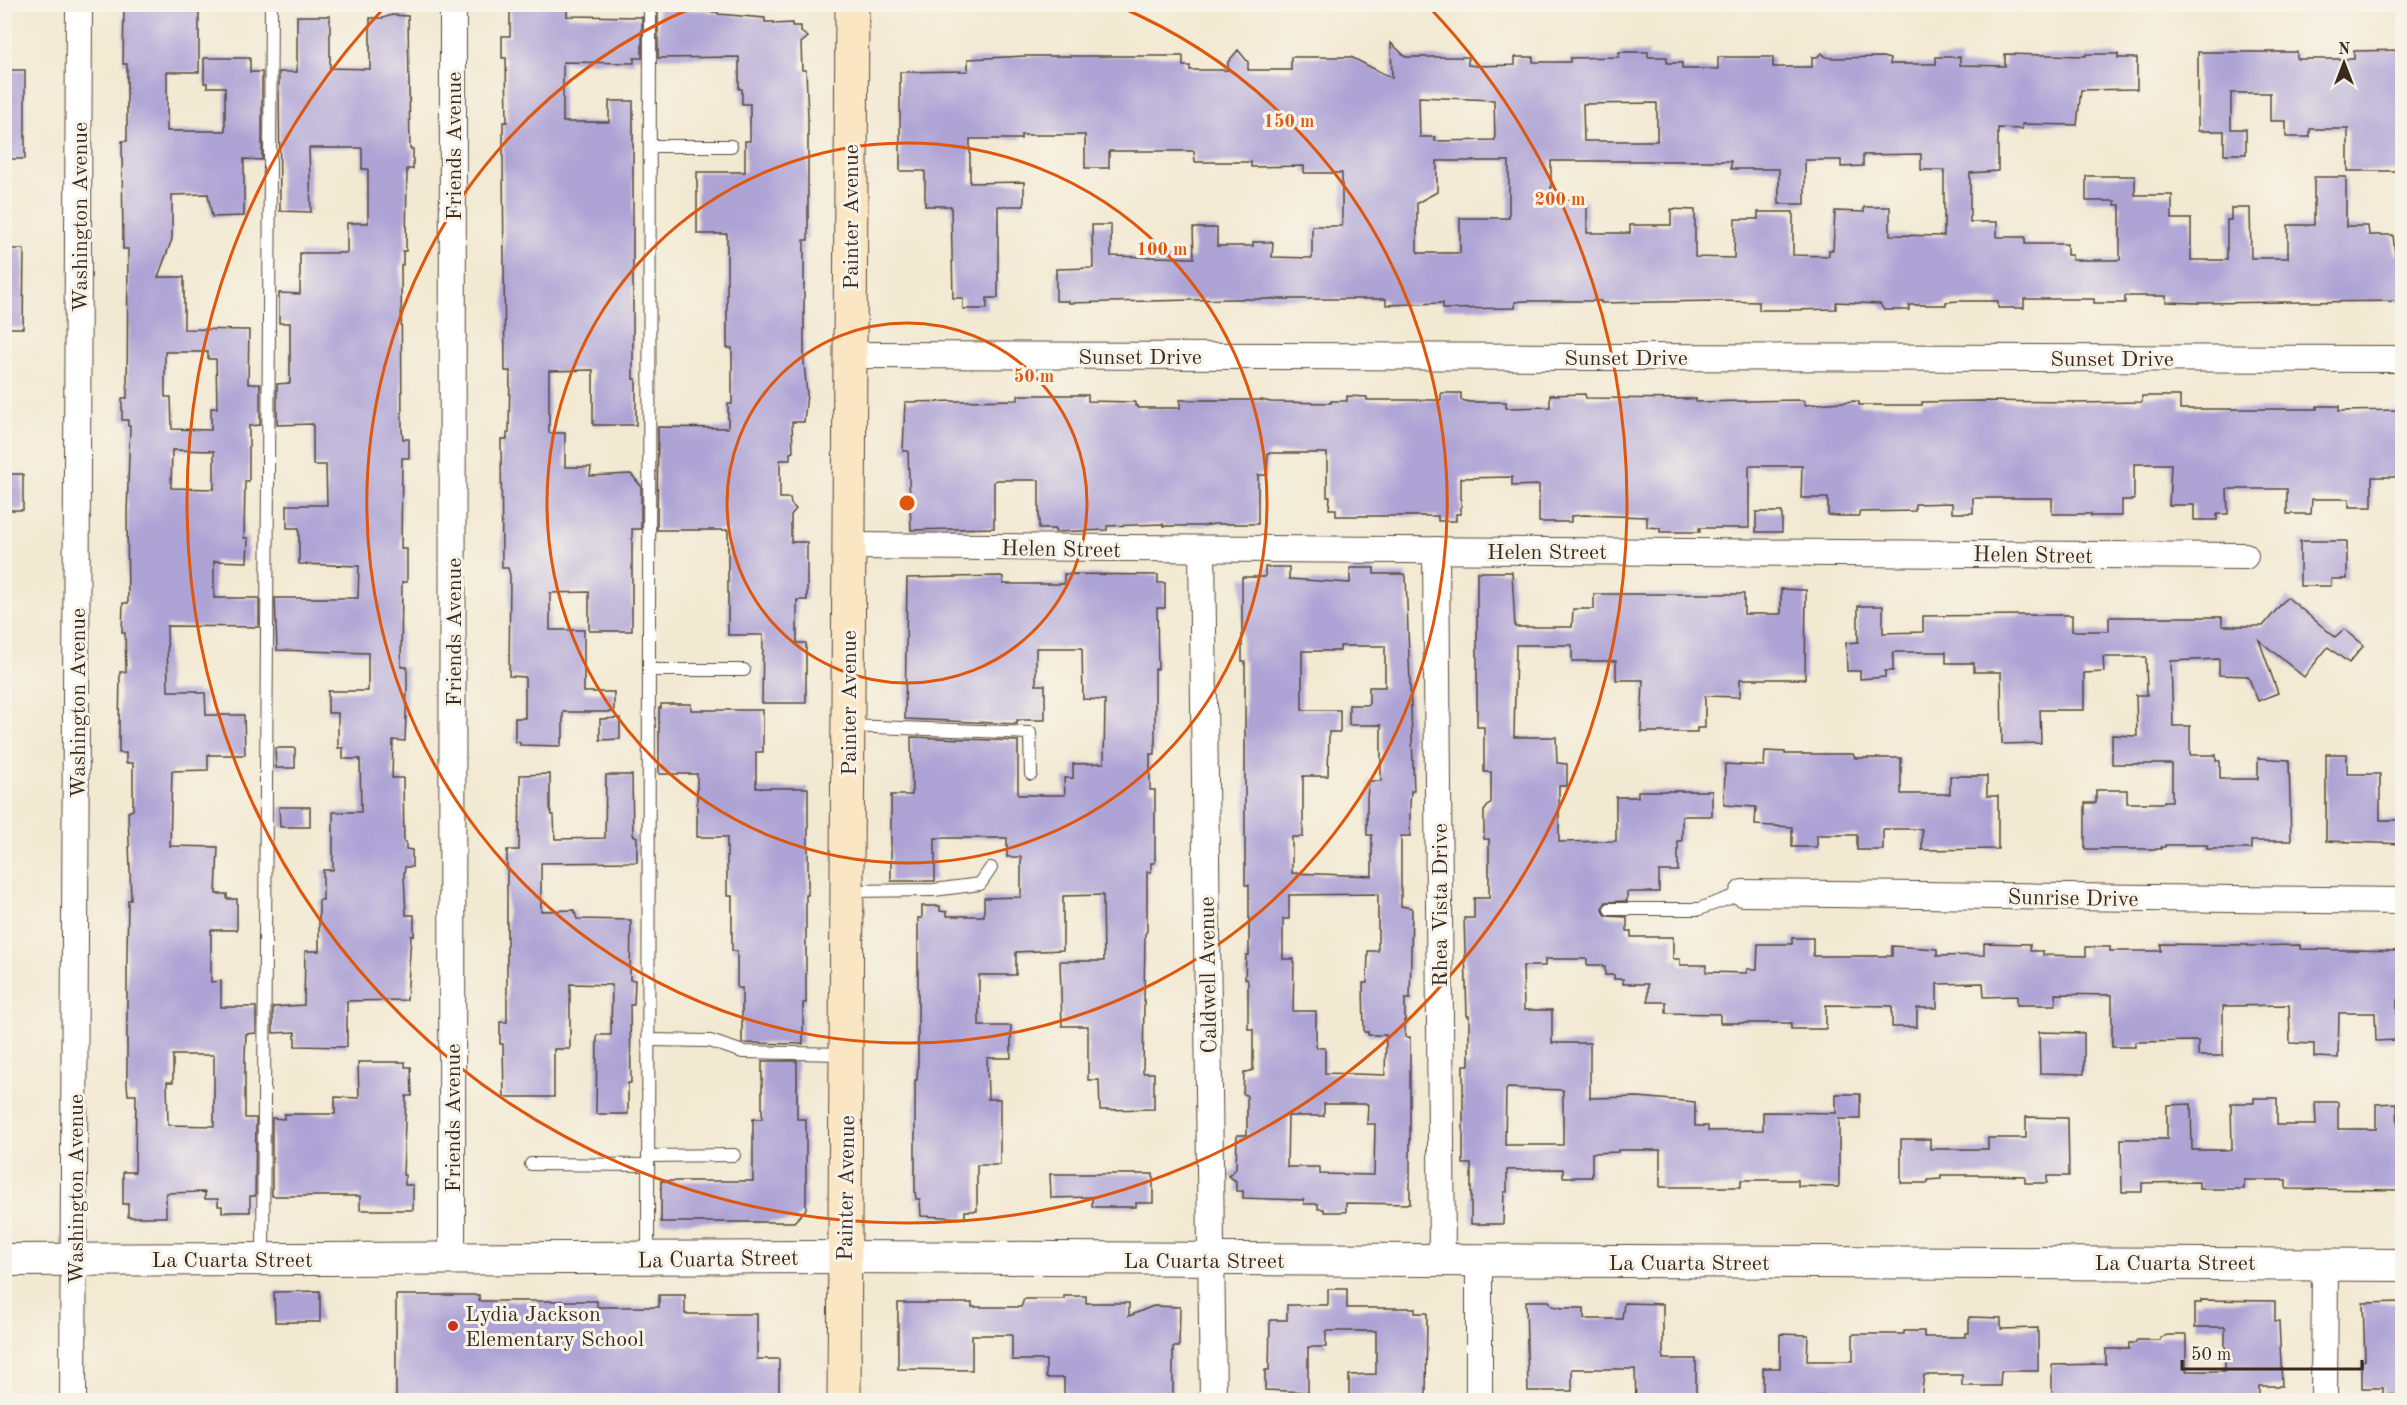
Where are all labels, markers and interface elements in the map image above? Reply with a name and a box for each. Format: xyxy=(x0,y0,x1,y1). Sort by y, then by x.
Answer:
north arrow xyxy=(2314,33,2374,93)
text: N xyxy=(2338,42,2351,58)
street label: Friends Avenue xyxy=(444,72,466,220)
text: 150 m xyxy=(1264,113,1314,131)
street label: Washington Avenue xyxy=(70,122,92,312)
street label: Painter Avenue xyxy=(841,144,863,290)
text: 200 m xyxy=(1535,191,1585,209)
text: 100 m xyxy=(1137,241,1187,259)
street label: Sunset Drive xyxy=(1078,347,1202,369)
street label: Sunset Drive xyxy=(1564,348,1688,370)
street label: Sunset Drive xyxy=(2050,349,2174,371)
text: 50 m xyxy=(1014,368,1054,386)
centre of rings xyxy=(897,493,917,513)
street label: Helen Street xyxy=(1001,538,1121,562)
street label: Helen Street xyxy=(1487,542,1607,564)
street label: Helen Street xyxy=(1973,544,2093,568)
street label: Friends Avenue xyxy=(444,558,466,706)
street label: Washington Avenue xyxy=(68,608,90,798)
street label: Painter Avenue xyxy=(839,630,861,776)
street label: Rhea Vista Drive xyxy=(1430,823,1452,987)
street label: Sunrise Drive xyxy=(2007,887,2139,911)
street label: Caldwell Avenue xyxy=(1197,896,1221,1054)
street label: Friends Avenue xyxy=(443,1044,465,1192)
street label: Washington Avenue xyxy=(66,1094,88,1284)
street label: Painter Avenue xyxy=(835,1115,859,1261)
street label: La Cuarta Street xyxy=(637,1248,799,1272)
street label: La Cuarta Street xyxy=(151,1250,313,1272)
street label: La Cuarta Street xyxy=(1123,1251,1285,1273)
street label: La Cuarta Street xyxy=(1608,1253,1770,1275)
street label: La Cuarta Street xyxy=(2094,1253,2256,1275)
place label: Lydia Jackson Elementary School xyxy=(465,1304,644,1351)
marker: Lydia Jackson Elementary School xyxy=(446,1319,460,1333)
scale bar xyxy=(2182,1333,2362,1371)
text: 50 m xyxy=(2191,1346,2231,1364)

